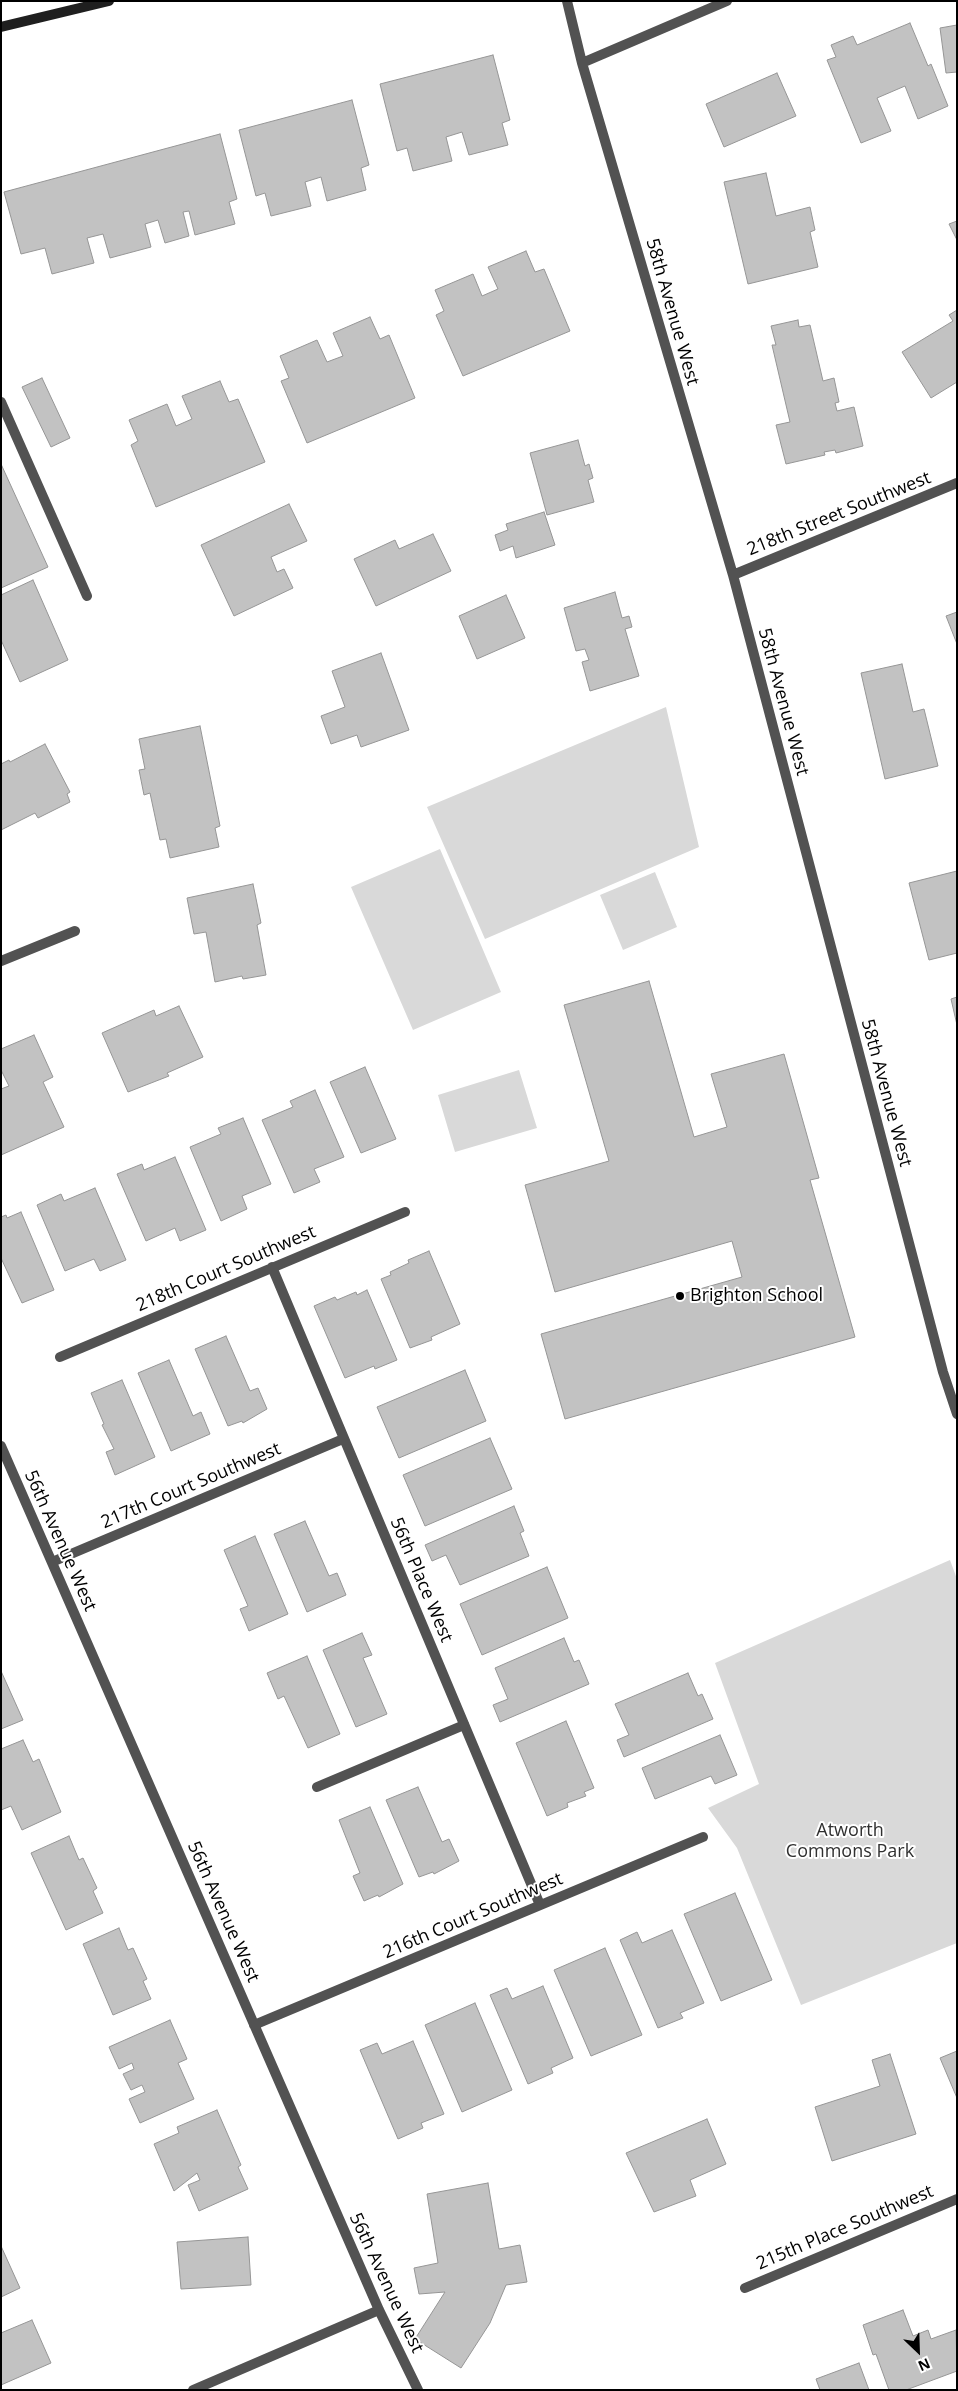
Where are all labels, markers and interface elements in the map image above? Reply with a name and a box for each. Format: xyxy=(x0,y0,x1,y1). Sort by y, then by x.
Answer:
street label: 58th Avenue West xyxy=(641,236,703,388)
street label: 218th Street Southwest xyxy=(744,467,934,561)
street label: 58th Avenue West xyxy=(753,626,813,778)
street label: 58th Avenue West xyxy=(856,1017,916,1169)
street label: 218th Court Southwest xyxy=(133,1221,319,1317)
place label: Brighton School xyxy=(690,1285,823,1307)
marker: Brighton School xyxy=(674,1290,686,1302)
street label: 217th Court Southwest xyxy=(98,1438,284,1534)
street label: 56th Avenue West xyxy=(19,1467,101,1615)
street label: 56th Place West xyxy=(385,1514,457,1646)
park label: Atworth Commons Park xyxy=(786,1820,914,1862)
street label: 56th Avenue West xyxy=(182,1838,264,1986)
street label: 216th Court Southwest xyxy=(380,1868,566,1964)
street label: 215th Place Southwest xyxy=(753,2181,937,2275)
street label: 56th Avenue West xyxy=(344,2210,428,2356)
north arrow xyxy=(893,2326,943,2376)
text: N xyxy=(915,2354,933,2376)

